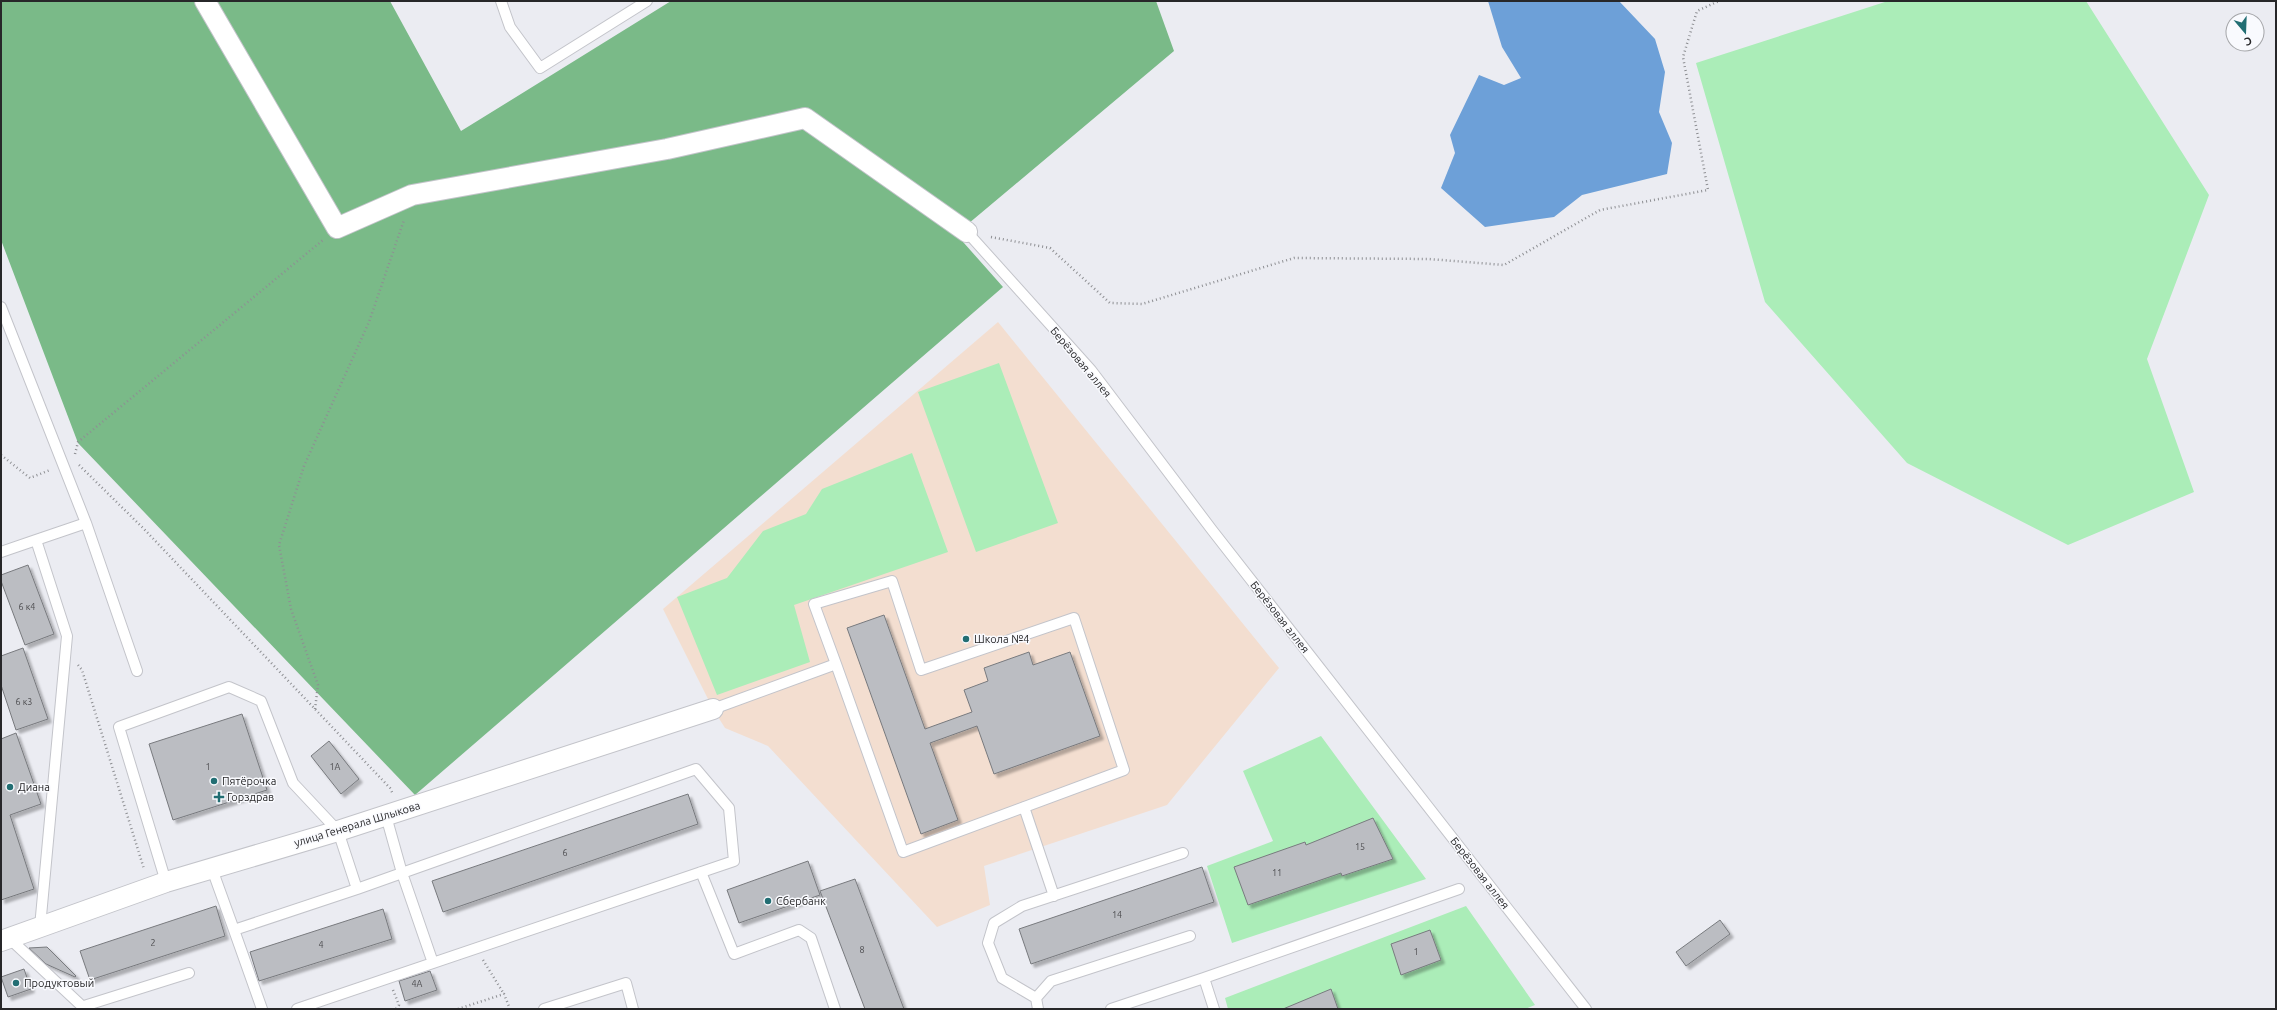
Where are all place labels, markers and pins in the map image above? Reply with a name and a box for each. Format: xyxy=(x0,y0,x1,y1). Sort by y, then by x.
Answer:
place label: Школа №4 xyxy=(974,633,1029,645)
marker: Школа №4 xyxy=(961,634,971,644)
place label: Пятёрочка xyxy=(222,775,276,787)
marker: Пятёрочка xyxy=(209,776,219,786)
place label: Диана xyxy=(18,781,50,793)
marker: Диана xyxy=(5,782,15,792)
place label: Горздрав xyxy=(227,791,274,803)
marker: Горздрав xyxy=(214,792,224,802)
place label: Сбербанк xyxy=(776,895,826,907)
marker: Сбербанк xyxy=(763,896,773,906)
place label: Продуктовый xyxy=(24,977,94,989)
marker: Продуктовый xyxy=(11,978,21,988)

